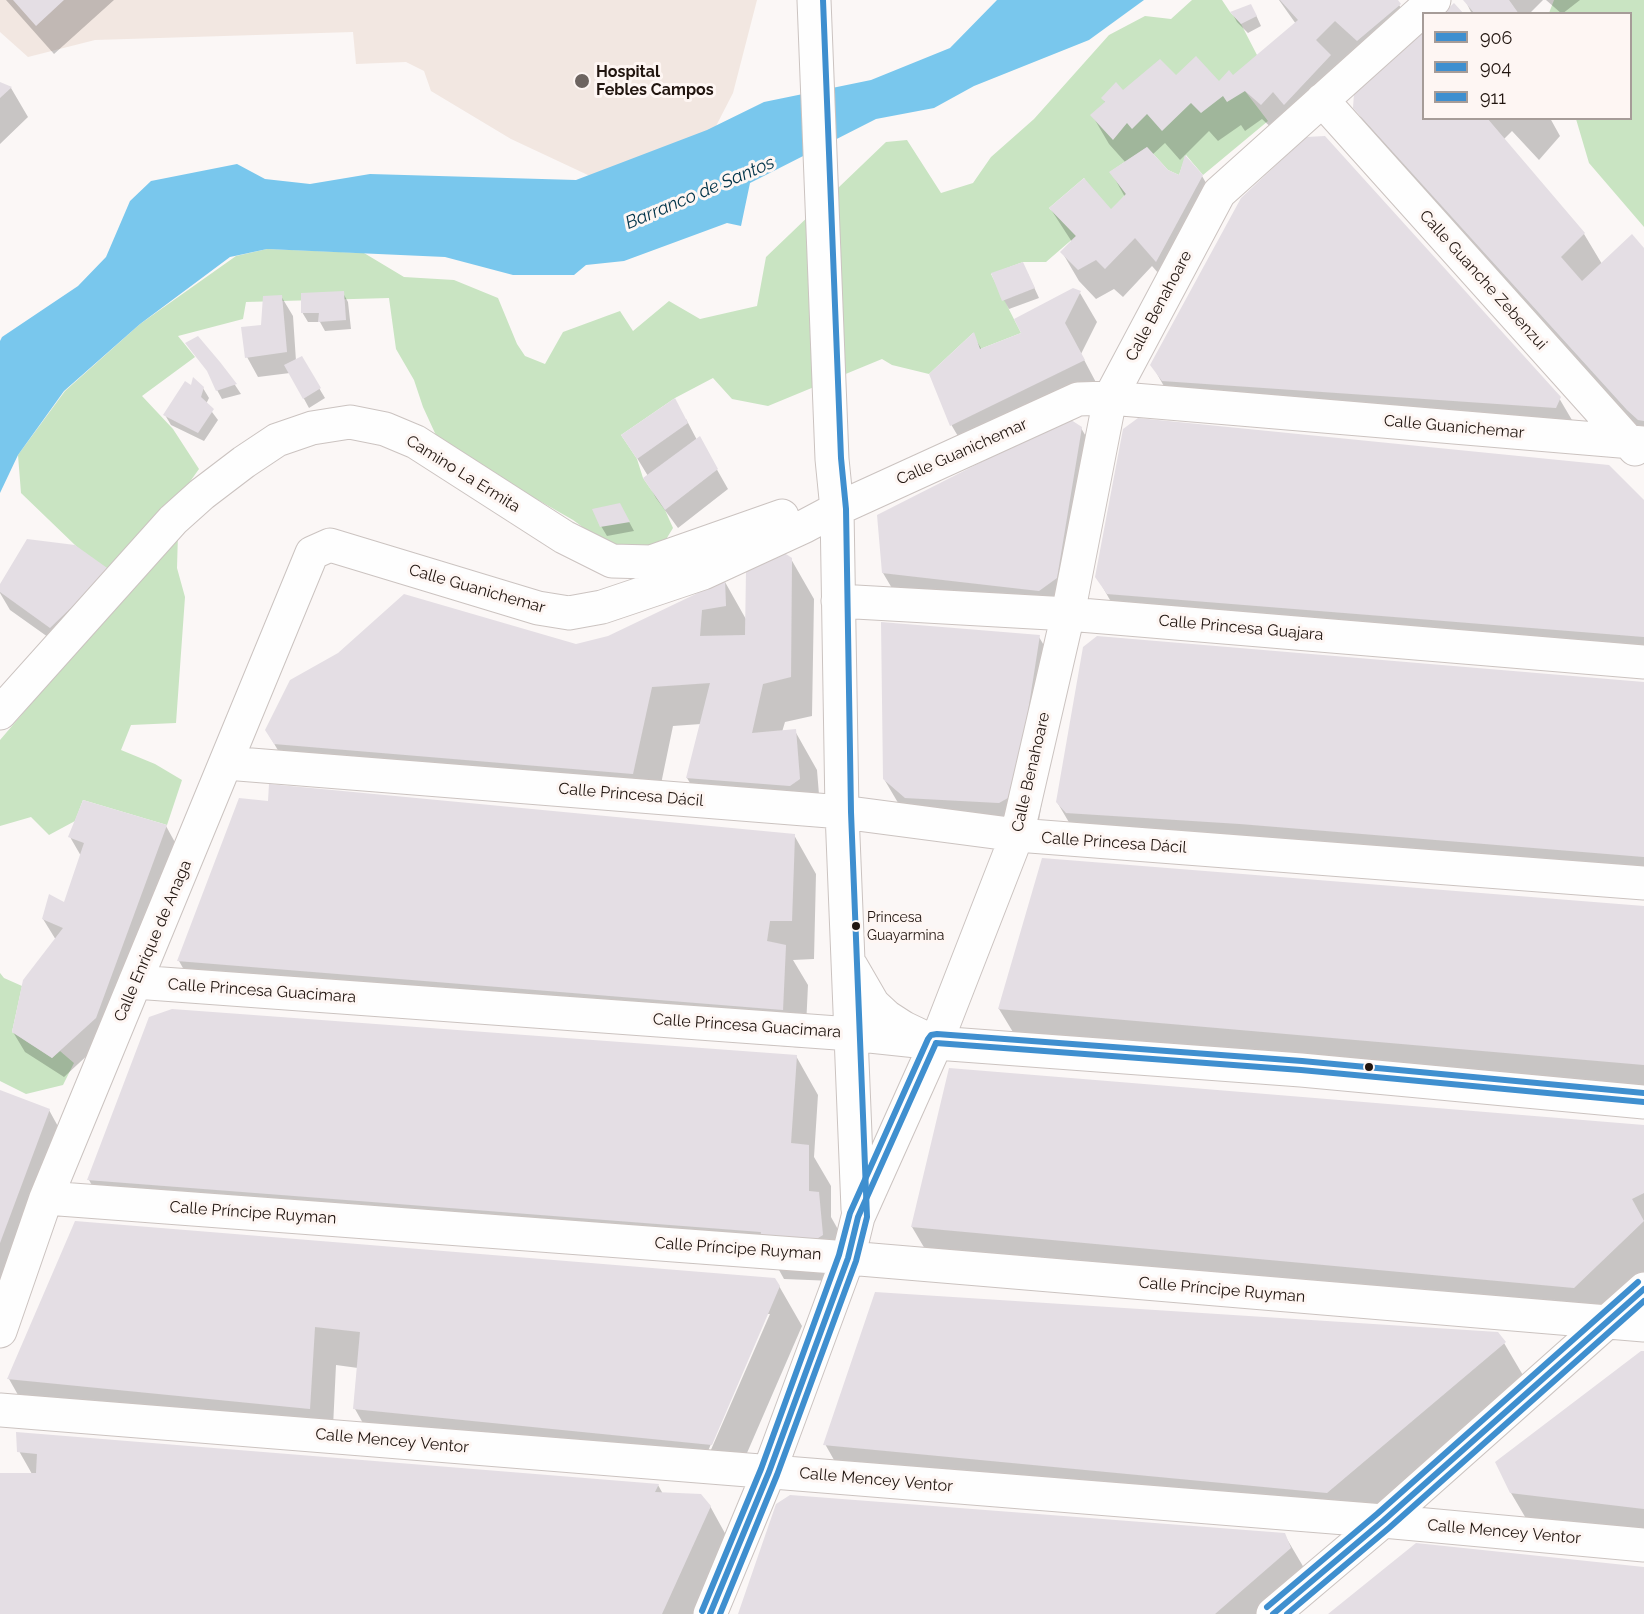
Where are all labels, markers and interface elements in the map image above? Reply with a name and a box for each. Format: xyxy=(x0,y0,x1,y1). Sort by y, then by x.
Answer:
legend xyxy=(1422,12,1632,120)
text: 906 xyxy=(1480,27,1512,48)
text: 904 xyxy=(1480,57,1511,78)
place label: Hospital Febles Campos xyxy=(596,62,714,100)
marker: Hospital Febles Campos xyxy=(573,72,591,90)
text: 911 xyxy=(1480,87,1506,108)
water label: Barranco de Santos xyxy=(622,152,778,234)
street label: Calle Guanche Zebenzui xyxy=(1415,206,1551,354)
street label: Calle Benahoare xyxy=(1122,248,1196,364)
street label: Calle Guanichemar xyxy=(1383,411,1525,443)
street label: Calle Guanichemar xyxy=(894,415,1030,489)
street label: Camino La Ermita xyxy=(403,431,523,517)
street label: Calle Guanichemar xyxy=(407,560,547,618)
street label: Calle Princesa Guajara xyxy=(1158,611,1324,645)
street label: Calle Benahoare xyxy=(1008,710,1054,834)
street label: Calle Princesa Dácil xyxy=(558,779,704,811)
street label: Calle Princesa Dácil xyxy=(1041,828,1187,858)
street label: Calle Enrique de Anaga xyxy=(110,857,196,1025)
place label: Princesa Guayarmina xyxy=(867,910,944,942)
marker: Princesa Guayarmina xyxy=(850,920,862,932)
street label: Calle Princesa Guacimara xyxy=(167,975,357,1007)
street label: Calle Princesa Guacimara xyxy=(652,1010,842,1042)
unlabelled marker xyxy=(1363,1061,1375,1073)
street label: Calle Príncipe Ruyman xyxy=(169,1198,337,1228)
street label: Calle Príncipe Ruyman xyxy=(654,1234,822,1264)
street label: Calle Príncipe Ruyman xyxy=(1138,1273,1306,1307)
street label: Calle Mencey Ventor xyxy=(315,1425,469,1457)
street label: Calle Mencey Ventor xyxy=(799,1464,953,1496)
street label: Calle Mencey Ventor xyxy=(1427,1516,1581,1548)

